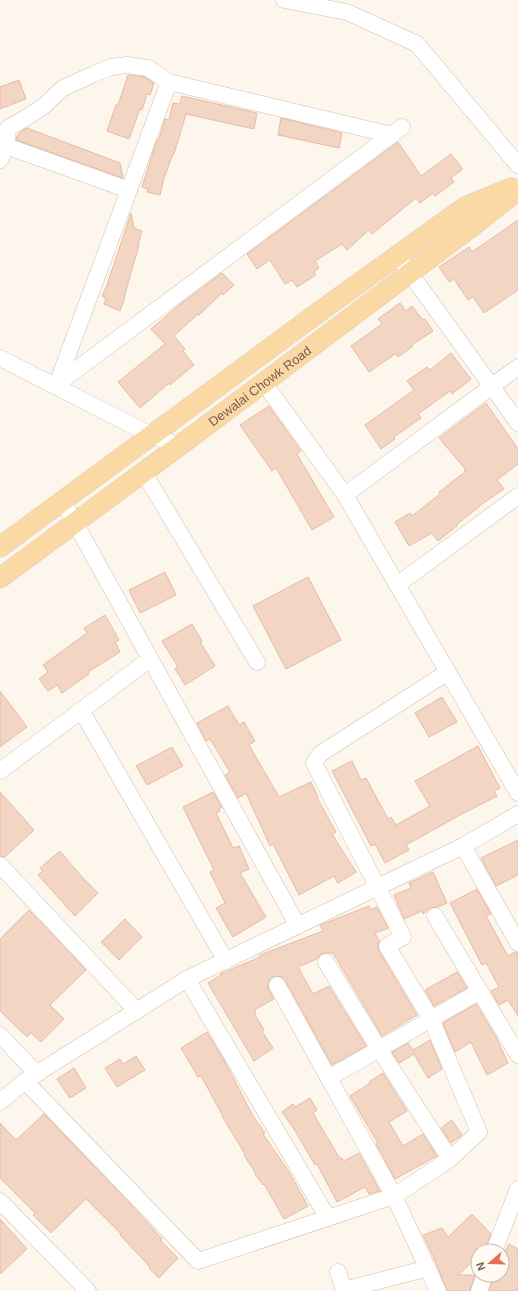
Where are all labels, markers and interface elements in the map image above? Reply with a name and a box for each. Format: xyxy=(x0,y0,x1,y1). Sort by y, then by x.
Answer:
street label: Dewalai Chowk Road xyxy=(206,343,314,430)
north arrow xyxy=(470,1243,510,1283)
text: N xyxy=(474,1261,488,1272)

